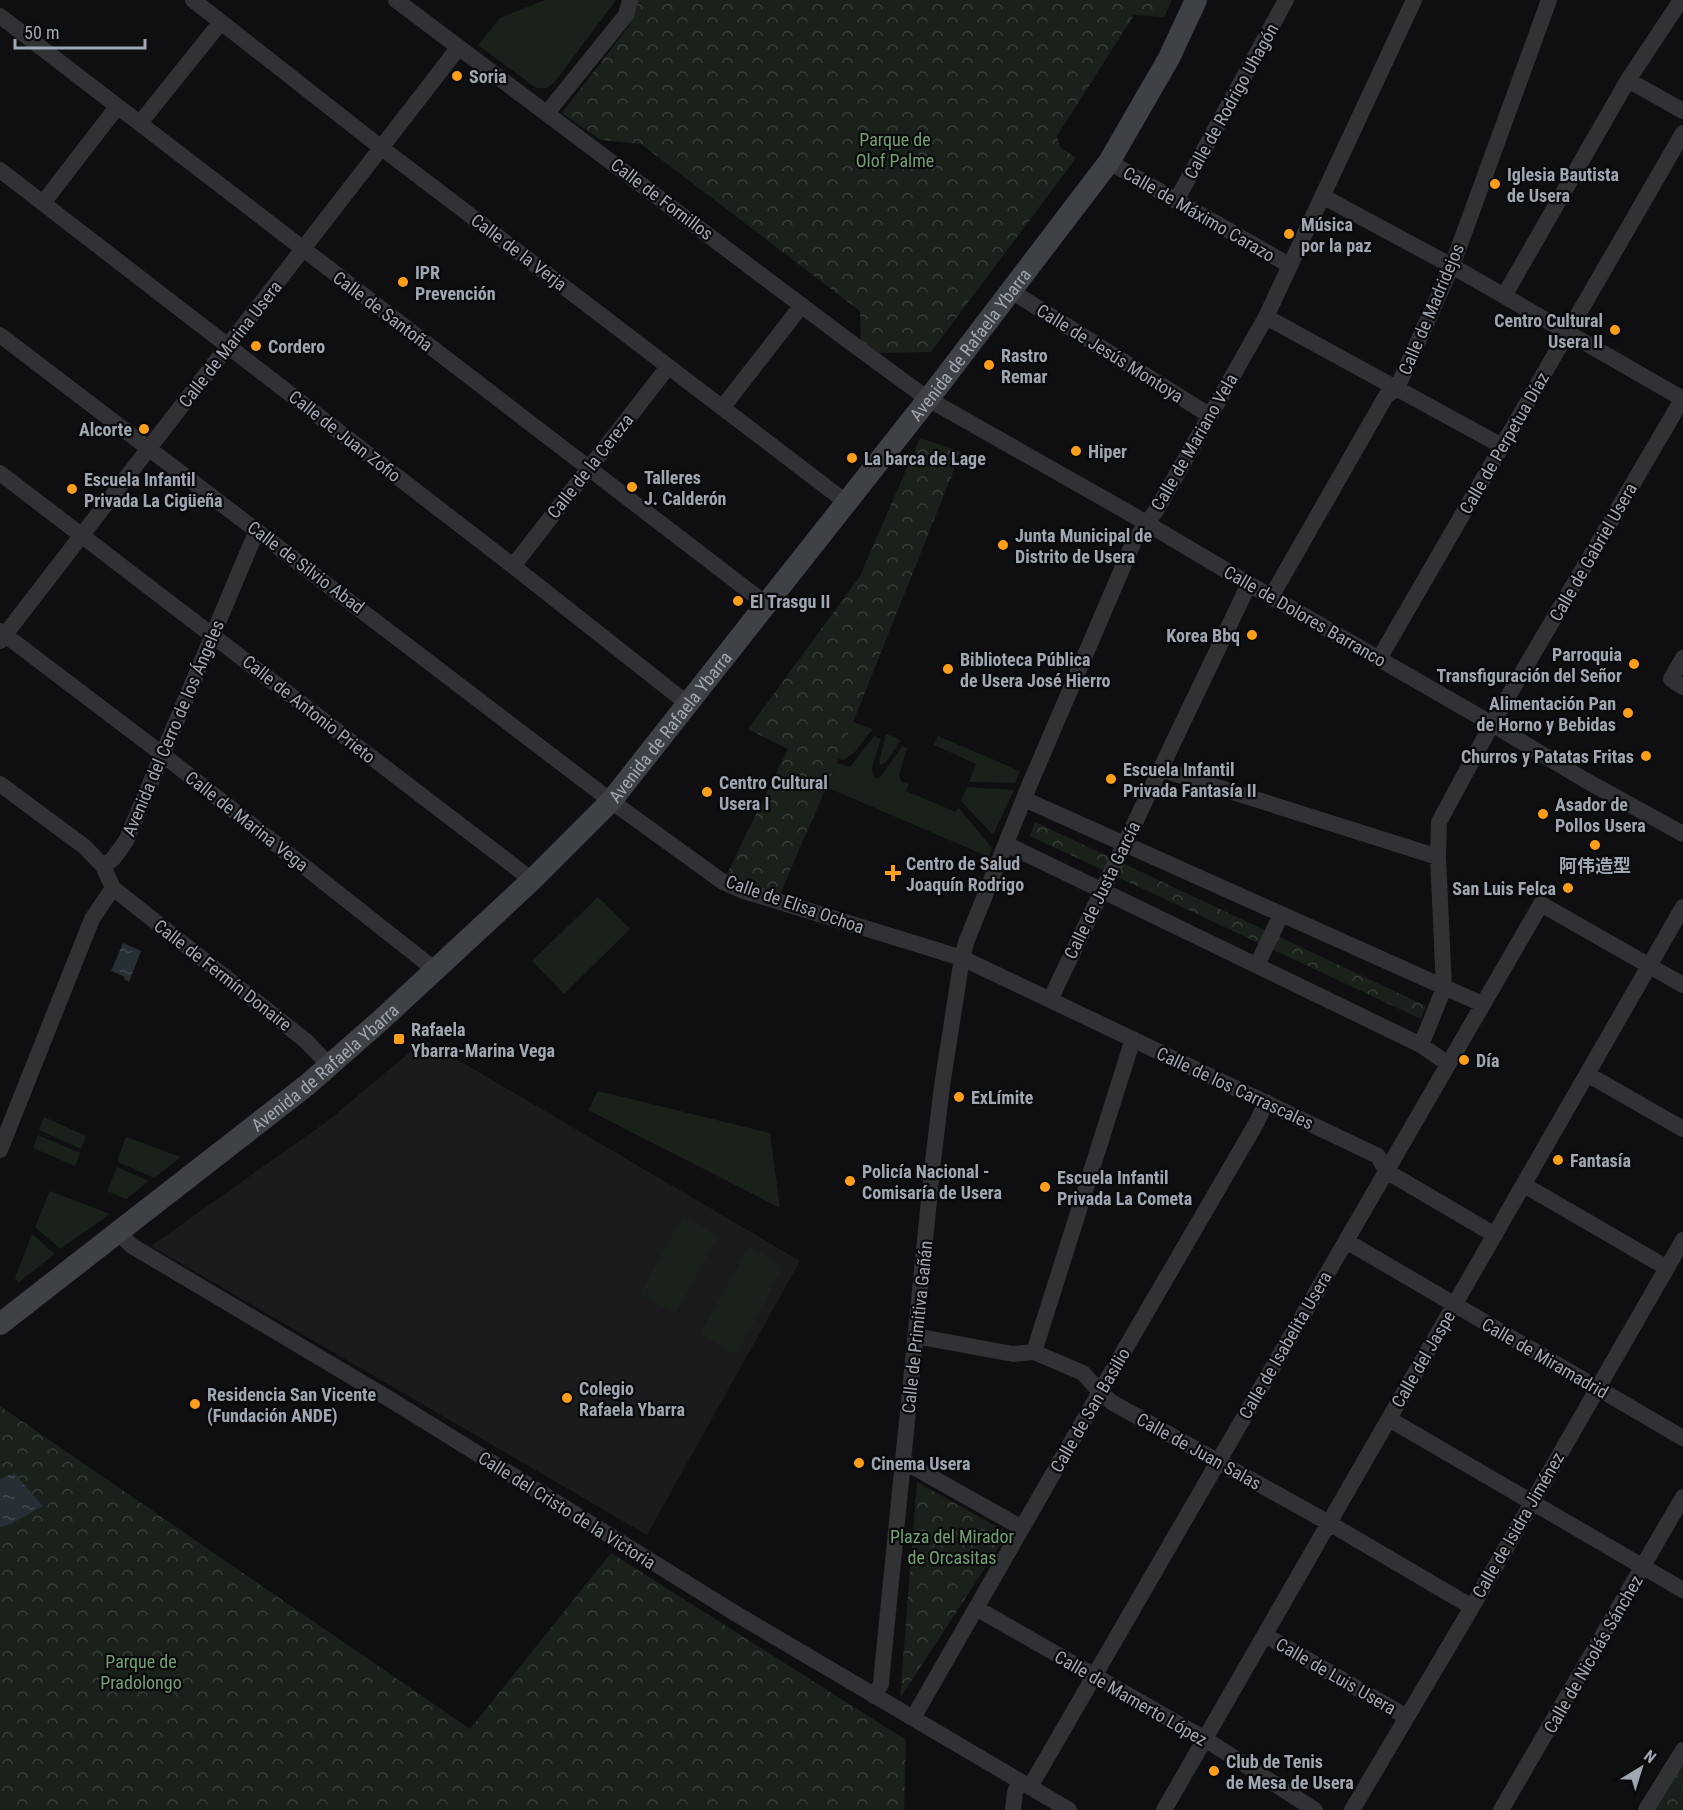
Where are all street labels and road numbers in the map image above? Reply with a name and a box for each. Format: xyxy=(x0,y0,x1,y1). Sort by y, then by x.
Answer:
street label: Calle de Rodrigo Uhagón xyxy=(1180,20,1282,182)
street label: Calle de Fornillos xyxy=(607,154,717,244)
street label: Calle de Máximo Carazo xyxy=(1119,162,1279,266)
street label: Calle de la Verja xyxy=(467,209,571,295)
street label: Calle de Madridejos xyxy=(1394,240,1468,378)
street label: Avenida de Rafaela Ybarra xyxy=(905,264,1035,425)
street label: Calle de Santoña xyxy=(329,267,437,355)
street label: Calle de Marina Usera xyxy=(174,276,286,412)
street label: Calle de Jesús Montoya xyxy=(1033,299,1187,407)
street label: Calle de Perpetua Díaz xyxy=(1455,368,1553,518)
street label: Calle de Mariano Vela xyxy=(1146,370,1242,514)
street label: Calle de Juan Zofio xyxy=(285,386,405,486)
street label: Calle de la Cereza xyxy=(543,410,637,522)
street label: Calle de Gabriel Usera xyxy=(1545,479,1641,625)
street label: Calle de Silvio Abad xyxy=(244,516,368,618)
street label: Calle de Dolores Barranco xyxy=(1220,561,1390,671)
street label: Avenida del Cerro de los Ángeles xyxy=(118,617,228,839)
street label: Avenida de Rafaela Ybarra xyxy=(604,647,736,806)
street label: Calle de Antonio Prieto xyxy=(238,651,380,767)
street label: Calle de Marina Vega xyxy=(181,767,313,875)
street label: Calle de Justa García xyxy=(1060,818,1144,962)
street label: Calle de Elisa Ochoa xyxy=(723,870,867,938)
street label: Calle de Fermín Donaire xyxy=(150,915,296,1035)
street label: Avenida de Rafaela Ybarra xyxy=(247,999,402,1135)
street label: Calle de los Carrascales xyxy=(1153,1042,1317,1134)
street label: Calle de Primitiva Gañán xyxy=(897,1240,937,1414)
street label: Calle de Isabelita Usera xyxy=(1234,1268,1336,1422)
street label: Calle del Jaspe xyxy=(1387,1307,1459,1411)
street label: Calle de Miramadrid xyxy=(1478,1313,1612,1403)
street label: Calle de San Basilio xyxy=(1046,1344,1134,1476)
street label: Calle de Juan Salas xyxy=(1133,1408,1265,1494)
street label: Calle del Cristo de la Victoria xyxy=(475,1447,659,1573)
street label: Calle de Isidra Jiménez xyxy=(1468,1448,1568,1602)
street label: Calle de Nicolás Sánchez xyxy=(1539,1571,1647,1737)
street label: Calle de Luis Usera xyxy=(1272,1633,1400,1719)
street label: Calle de Mamerto López xyxy=(1051,1646,1211,1750)

